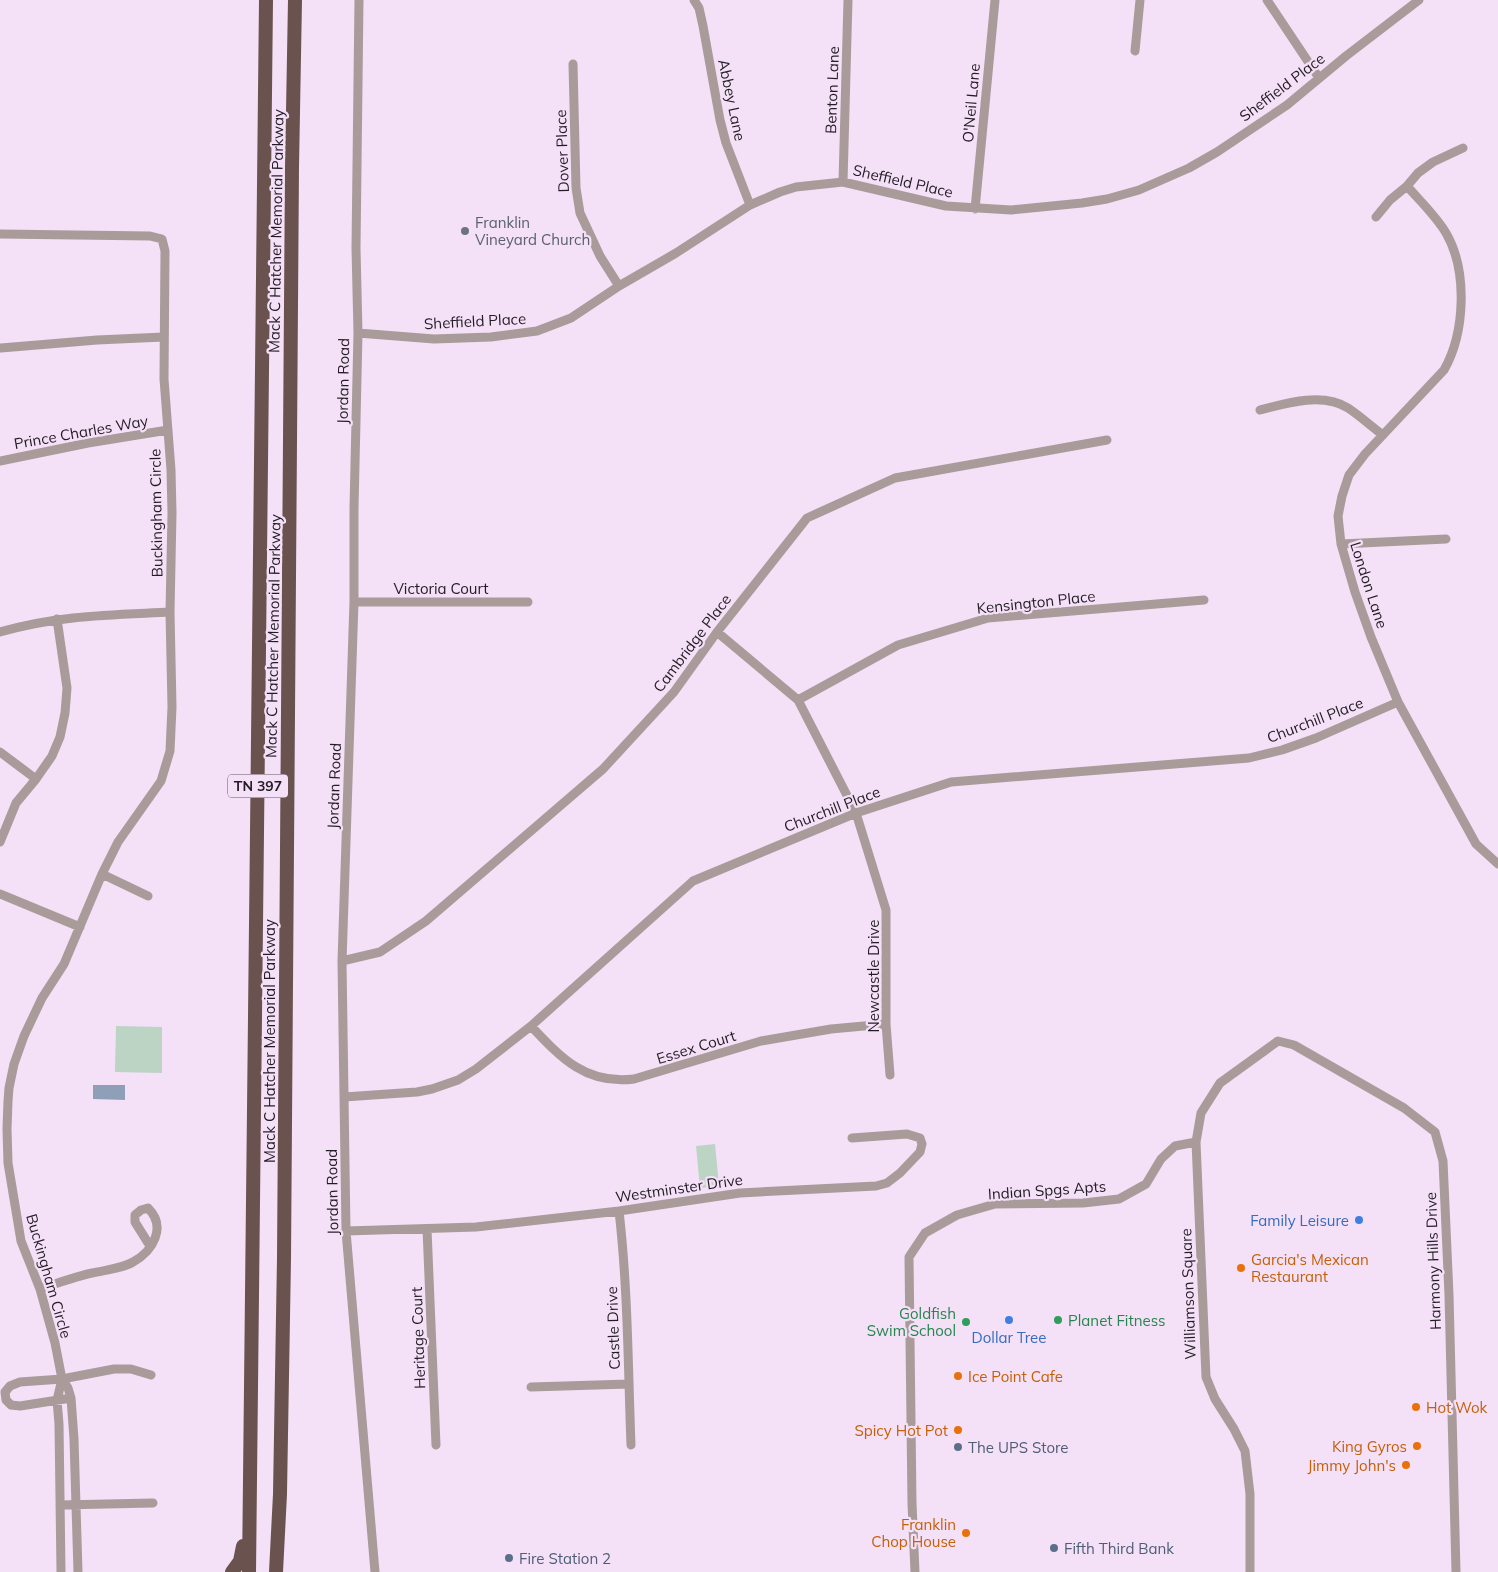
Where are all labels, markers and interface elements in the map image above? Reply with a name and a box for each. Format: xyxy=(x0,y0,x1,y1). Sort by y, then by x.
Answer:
street label: Benton Lane xyxy=(821,46,843,134)
street label: Sheffield Place xyxy=(1235,49,1329,125)
street label: Abbey Lane xyxy=(714,57,750,143)
street label: O'Neil Lane xyxy=(958,63,984,143)
street label: Mack C Hatcher Memorial Parkway xyxy=(264,109,288,353)
street label: Dover Place xyxy=(551,109,573,193)
street label: Sheffield Place xyxy=(851,160,955,202)
place label: Franklin Vineyard Church xyxy=(475,213,590,249)
marker: Franklin Vineyard Church xyxy=(459,225,471,237)
street label: Sheffield Place xyxy=(423,309,527,333)
street label: Jordan Road xyxy=(333,338,353,424)
street label: Prince Charles Way xyxy=(12,411,150,453)
street label: Buckingham Circle xyxy=(145,449,167,577)
street label: Mack C Hatcher Memorial Parkway xyxy=(261,514,285,758)
street label: London Lane xyxy=(1346,539,1392,631)
street label: Victoria Court xyxy=(393,579,489,598)
street label: Kensington Place xyxy=(976,586,1096,618)
street label: Cambridge Place xyxy=(649,590,735,696)
street label: Churchill Place xyxy=(1264,693,1366,747)
street label: Jordan Road xyxy=(323,743,345,829)
road number: TN 397 xyxy=(228,774,288,798)
street label: Churchill Place xyxy=(781,782,883,836)
street label: Mack C Hatcher Memorial Parkway xyxy=(260,919,279,1163)
street label: Newcastle Drive xyxy=(864,919,883,1033)
street label: Essex Court xyxy=(654,1026,738,1068)
street label: Jordan Road xyxy=(322,1149,342,1235)
street label: Westminster Drive xyxy=(614,1170,744,1206)
street label: Indian Spgs Apts xyxy=(987,1176,1107,1204)
street label: Harmony Hills Drive xyxy=(1421,1192,1445,1330)
place label: Family Leisure xyxy=(1250,1211,1349,1230)
street label: Buckingham Circle xyxy=(22,1212,76,1340)
marker: Family Leisure xyxy=(1353,1214,1365,1226)
street label: Williamson Square xyxy=(1176,1228,1200,1360)
place label: Garcia's Mexican Restaurant xyxy=(1251,1250,1369,1286)
marker: Garcia's Mexican Restaurant xyxy=(1235,1262,1247,1274)
street label: Castle Drive xyxy=(602,1286,624,1370)
street label: Heritage Court xyxy=(407,1287,429,1389)
place label: Goldfish Swim School xyxy=(867,1304,956,1340)
place label: Planet Fitness xyxy=(1068,1311,1166,1330)
marker: Dollar Tree xyxy=(1003,1314,1015,1326)
marker: Planet Fitness xyxy=(1052,1314,1064,1326)
marker: Goldfish Swim School xyxy=(960,1316,972,1328)
place label: Dollar Tree xyxy=(972,1328,1046,1347)
place label: Ice Point Cafe xyxy=(968,1367,1063,1386)
marker: Ice Point Cafe xyxy=(952,1370,964,1382)
place label: Hot Wok xyxy=(1426,1398,1488,1417)
marker: Hot Wok xyxy=(1410,1401,1422,1413)
place label: Spicy Hot Pot xyxy=(854,1421,948,1440)
marker: Spicy Hot Pot xyxy=(952,1424,964,1436)
place label: King Gyros xyxy=(1332,1437,1407,1456)
place label: The UPS Store xyxy=(968,1438,1068,1457)
marker: King Gyros xyxy=(1411,1440,1423,1452)
marker: The UPS Store xyxy=(952,1441,964,1453)
place label: Jimmy John's xyxy=(1308,1456,1396,1475)
marker: Jimmy John's xyxy=(1400,1459,1412,1471)
place label: Franklin Chop House xyxy=(871,1515,956,1551)
marker: Franklin Chop House xyxy=(960,1527,972,1539)
place label: Fifth Third Bank xyxy=(1064,1539,1174,1558)
marker: Fifth Third Bank xyxy=(1048,1542,1060,1554)
place label: Fire Station 2 xyxy=(519,1549,611,1568)
marker: Fire Station 2 xyxy=(503,1552,515,1564)

